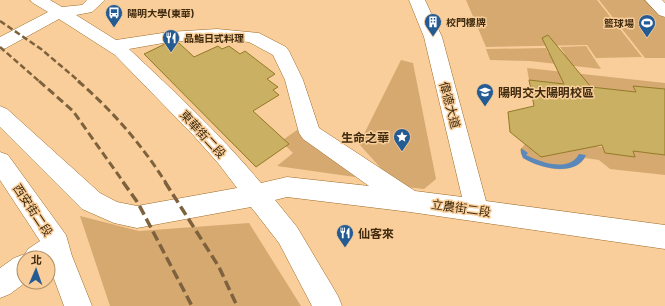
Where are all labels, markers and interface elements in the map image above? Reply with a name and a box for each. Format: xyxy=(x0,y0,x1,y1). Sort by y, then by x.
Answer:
bus stop icon: 陽明大學(東華) xyxy=(104,3,124,28)
place label: 陽明大學(東華) xyxy=(127,7,195,19)
building icon: 校門樓牌 xyxy=(423,12,443,37)
sports icon: 籃球場 xyxy=(637,13,657,38)
place label: 校門樓牌 xyxy=(446,16,486,28)
place label: 籃球場 xyxy=(604,17,634,29)
restaurant icon: 品鮨日式料理 xyxy=(161,28,181,53)
place label: 品鮨日式料理 xyxy=(184,32,244,44)
street label: 偉德大道 xyxy=(437,80,463,130)
school or university icon: 陽明交大陽明校區 xyxy=(475,82,495,107)
place label: 陽明交大陽明校區 xyxy=(498,85,594,100)
street label: 東華街二段 xyxy=(177,107,229,161)
place icon: 生命之華 xyxy=(392,127,412,152)
place label: 生命之華 xyxy=(341,130,389,145)
street label: 西安街二段 xyxy=(10,181,56,239)
street label: 立農街二段 xyxy=(430,196,492,220)
restaurant icon: 仙客來 xyxy=(335,223,355,248)
place label: 仙客來 xyxy=(358,226,394,241)
north arrow xyxy=(16,250,56,290)
text: 北 xyxy=(31,253,42,267)

